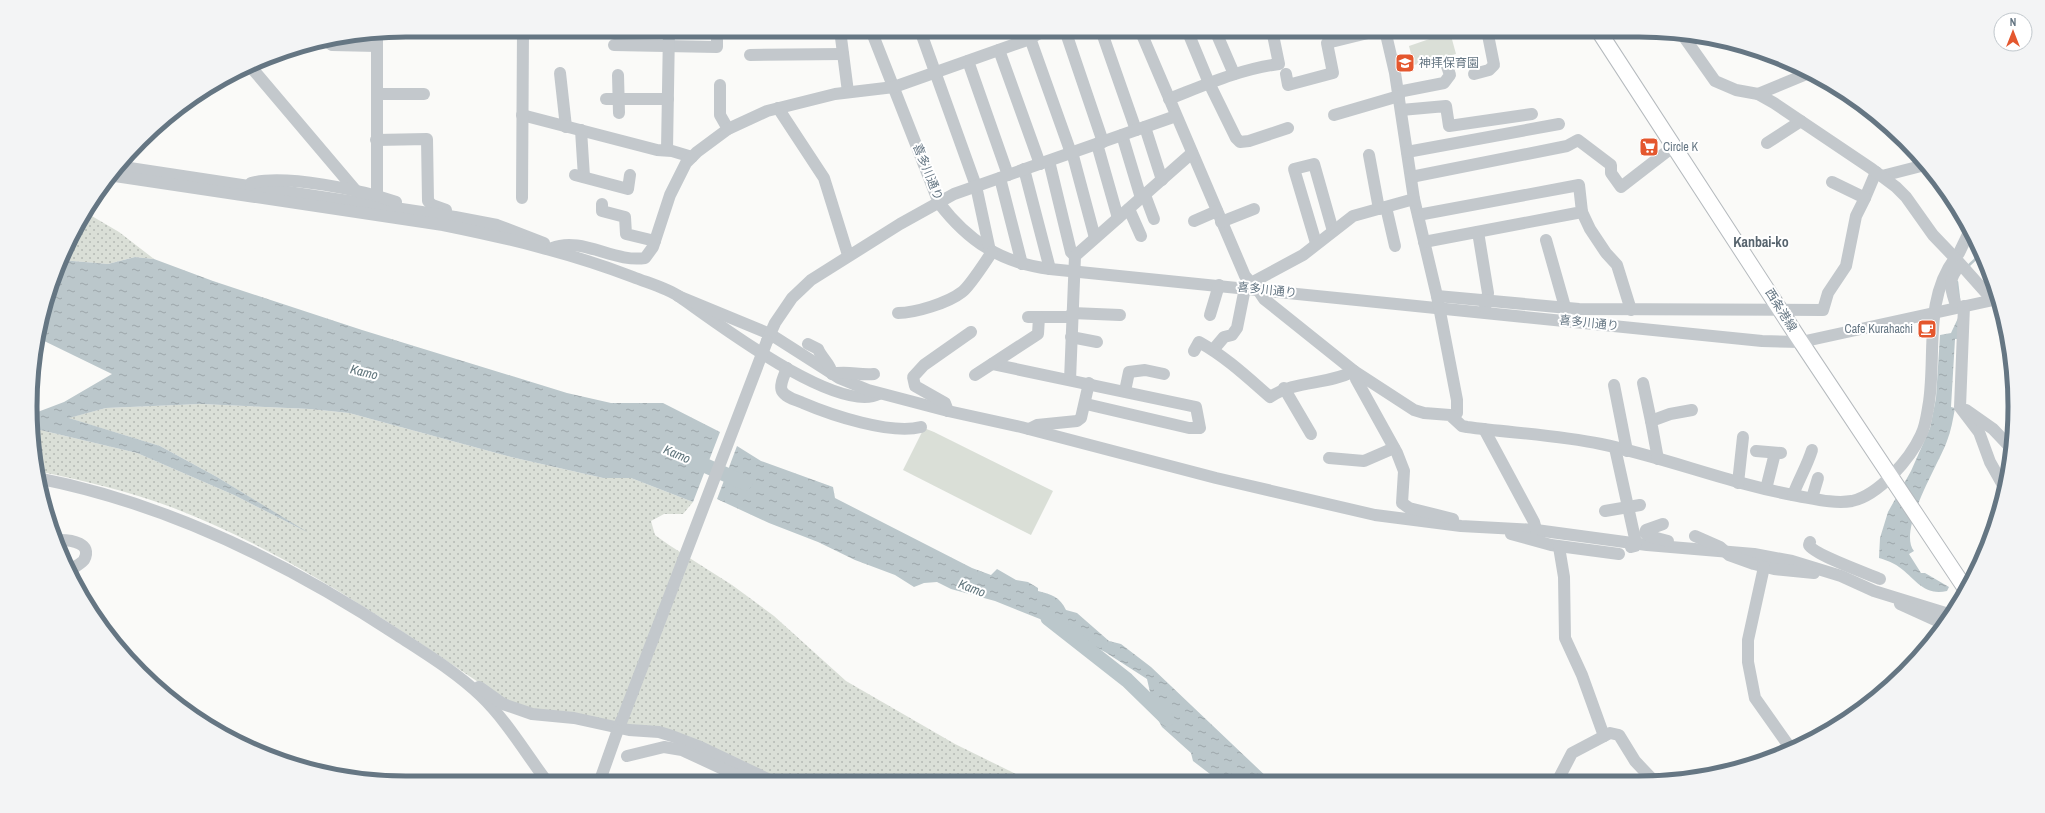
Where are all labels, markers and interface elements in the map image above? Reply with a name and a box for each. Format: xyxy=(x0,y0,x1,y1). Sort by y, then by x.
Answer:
north arrow xyxy=(1993,12,2033,52)
text: N xyxy=(2010,15,2016,29)
school or university icon: 神拝保育園 xyxy=(1394,52,1416,74)
place label: 神拝保育園 xyxy=(1419,55,1479,71)
supermarket icon: Circle K xyxy=(1638,136,1660,158)
place label: Circle K xyxy=(1663,139,1698,155)
street label: 喜多川通り xyxy=(909,141,947,203)
district label: Kanbai-ko xyxy=(1733,233,1789,251)
street label: 喜多川通り xyxy=(1236,279,1298,301)
street label: 西条港線 xyxy=(1761,285,1801,335)
street label: 喜多川通り xyxy=(1558,312,1620,334)
cafe icon: Cafe Kurahachi xyxy=(1916,318,1938,340)
place label: Cafe Kurahachi xyxy=(1845,321,1913,337)
water label: Kamo xyxy=(348,360,380,384)
water label: Kamo xyxy=(661,441,693,467)
water label: Kamo xyxy=(956,575,988,601)

